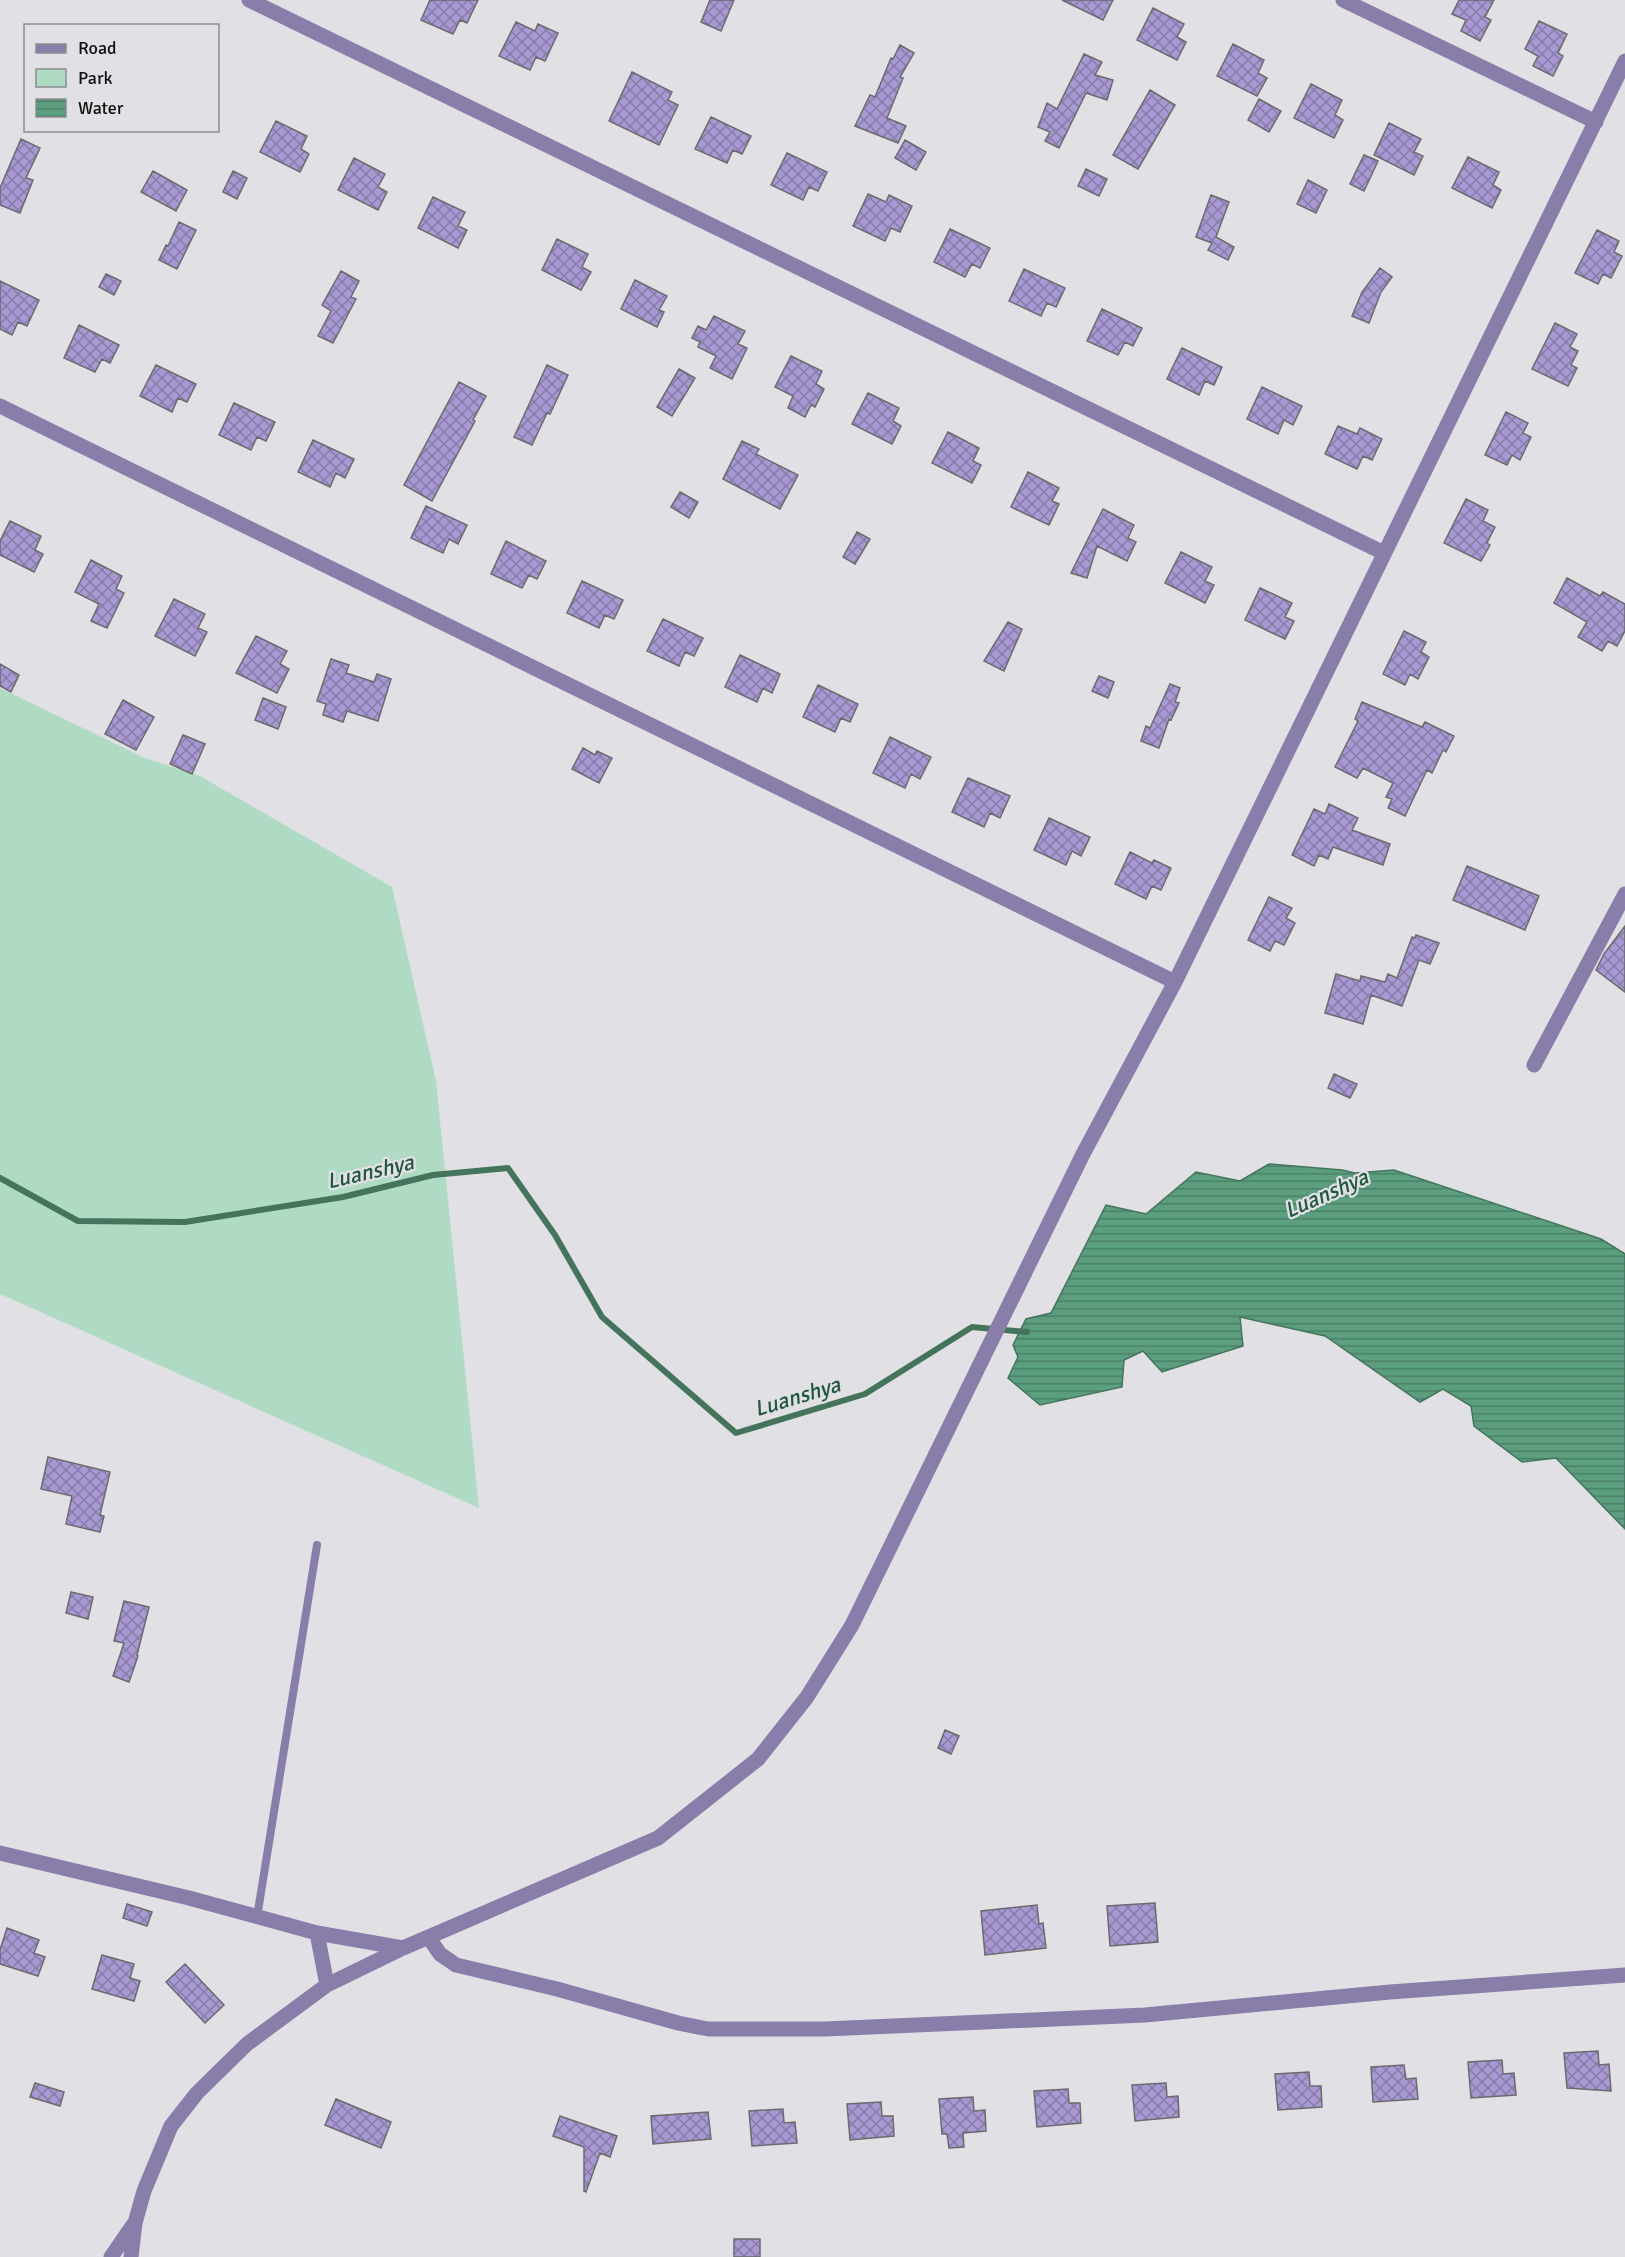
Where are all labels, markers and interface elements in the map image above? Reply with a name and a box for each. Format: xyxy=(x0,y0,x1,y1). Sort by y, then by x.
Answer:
legend xyxy=(24,24,219,132)
text: Road xyxy=(78,37,117,59)
text: Park xyxy=(78,67,113,89)
text: Water xyxy=(78,97,124,119)
water label: Luanshya xyxy=(324,1148,417,1195)
water label: Luanshya xyxy=(1280,1163,1373,1224)
water label: Luanshya xyxy=(751,1370,844,1422)

